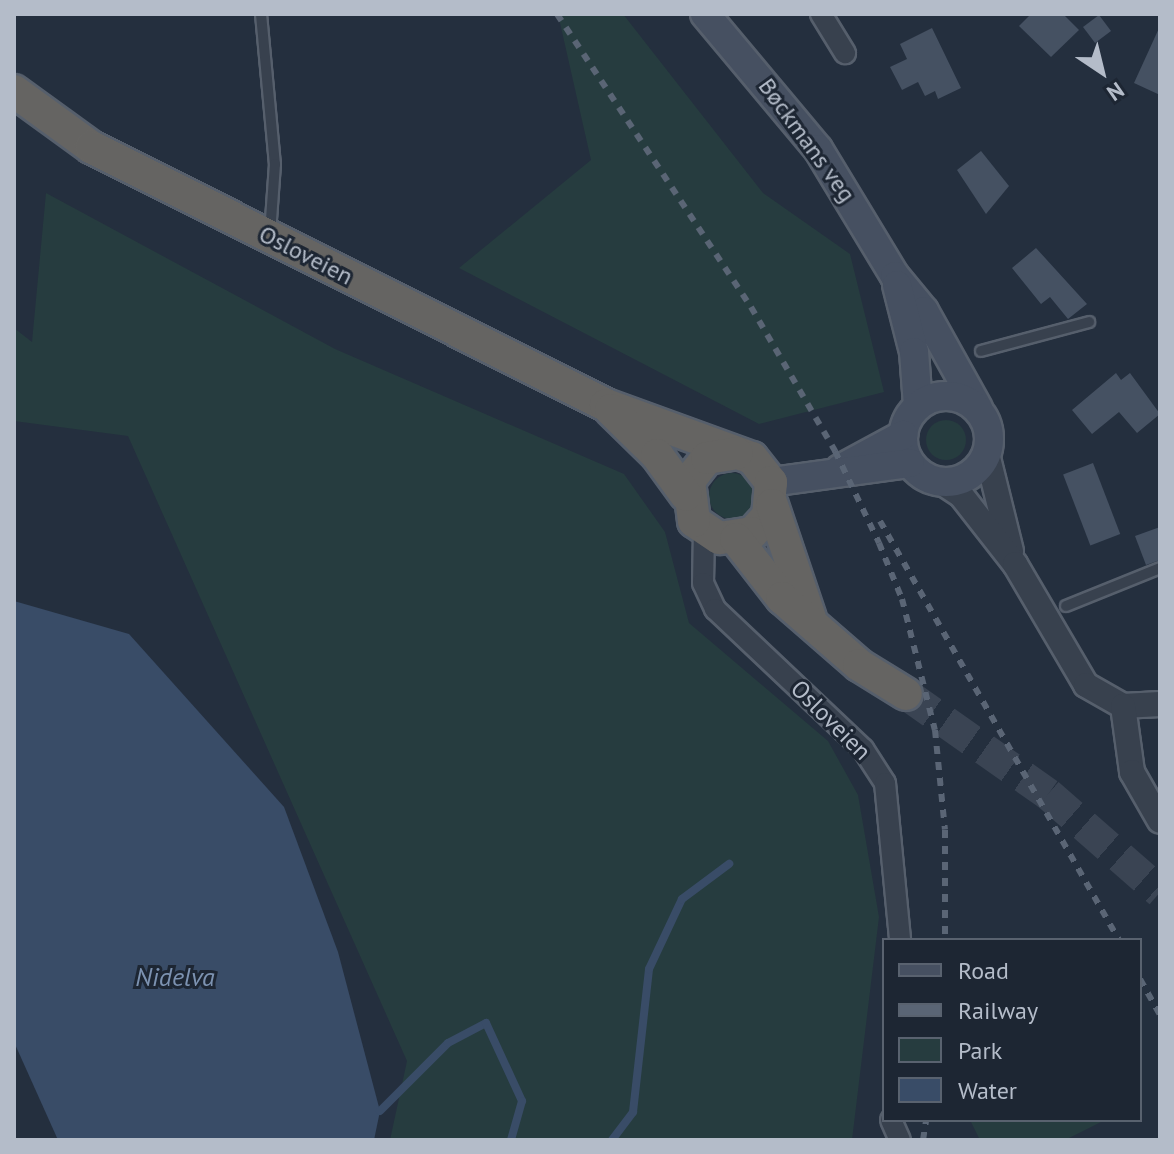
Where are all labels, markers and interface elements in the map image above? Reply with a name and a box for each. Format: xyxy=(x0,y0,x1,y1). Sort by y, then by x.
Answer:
north arrow xyxy=(1062,32,1142,112)
street label: Bøckmans veg xyxy=(752,72,862,208)
text: N xyxy=(1102,76,1130,107)
street label: Osloveien xyxy=(254,219,358,291)
street label: Osloveien xyxy=(785,674,877,766)
legend xyxy=(882,938,1142,1122)
text: Road xyxy=(958,955,1009,986)
water label: Nidelva xyxy=(135,961,215,993)
text: Railway xyxy=(958,995,1038,1026)
text: Park xyxy=(958,1035,1002,1066)
text: Water xyxy=(958,1075,1017,1106)

